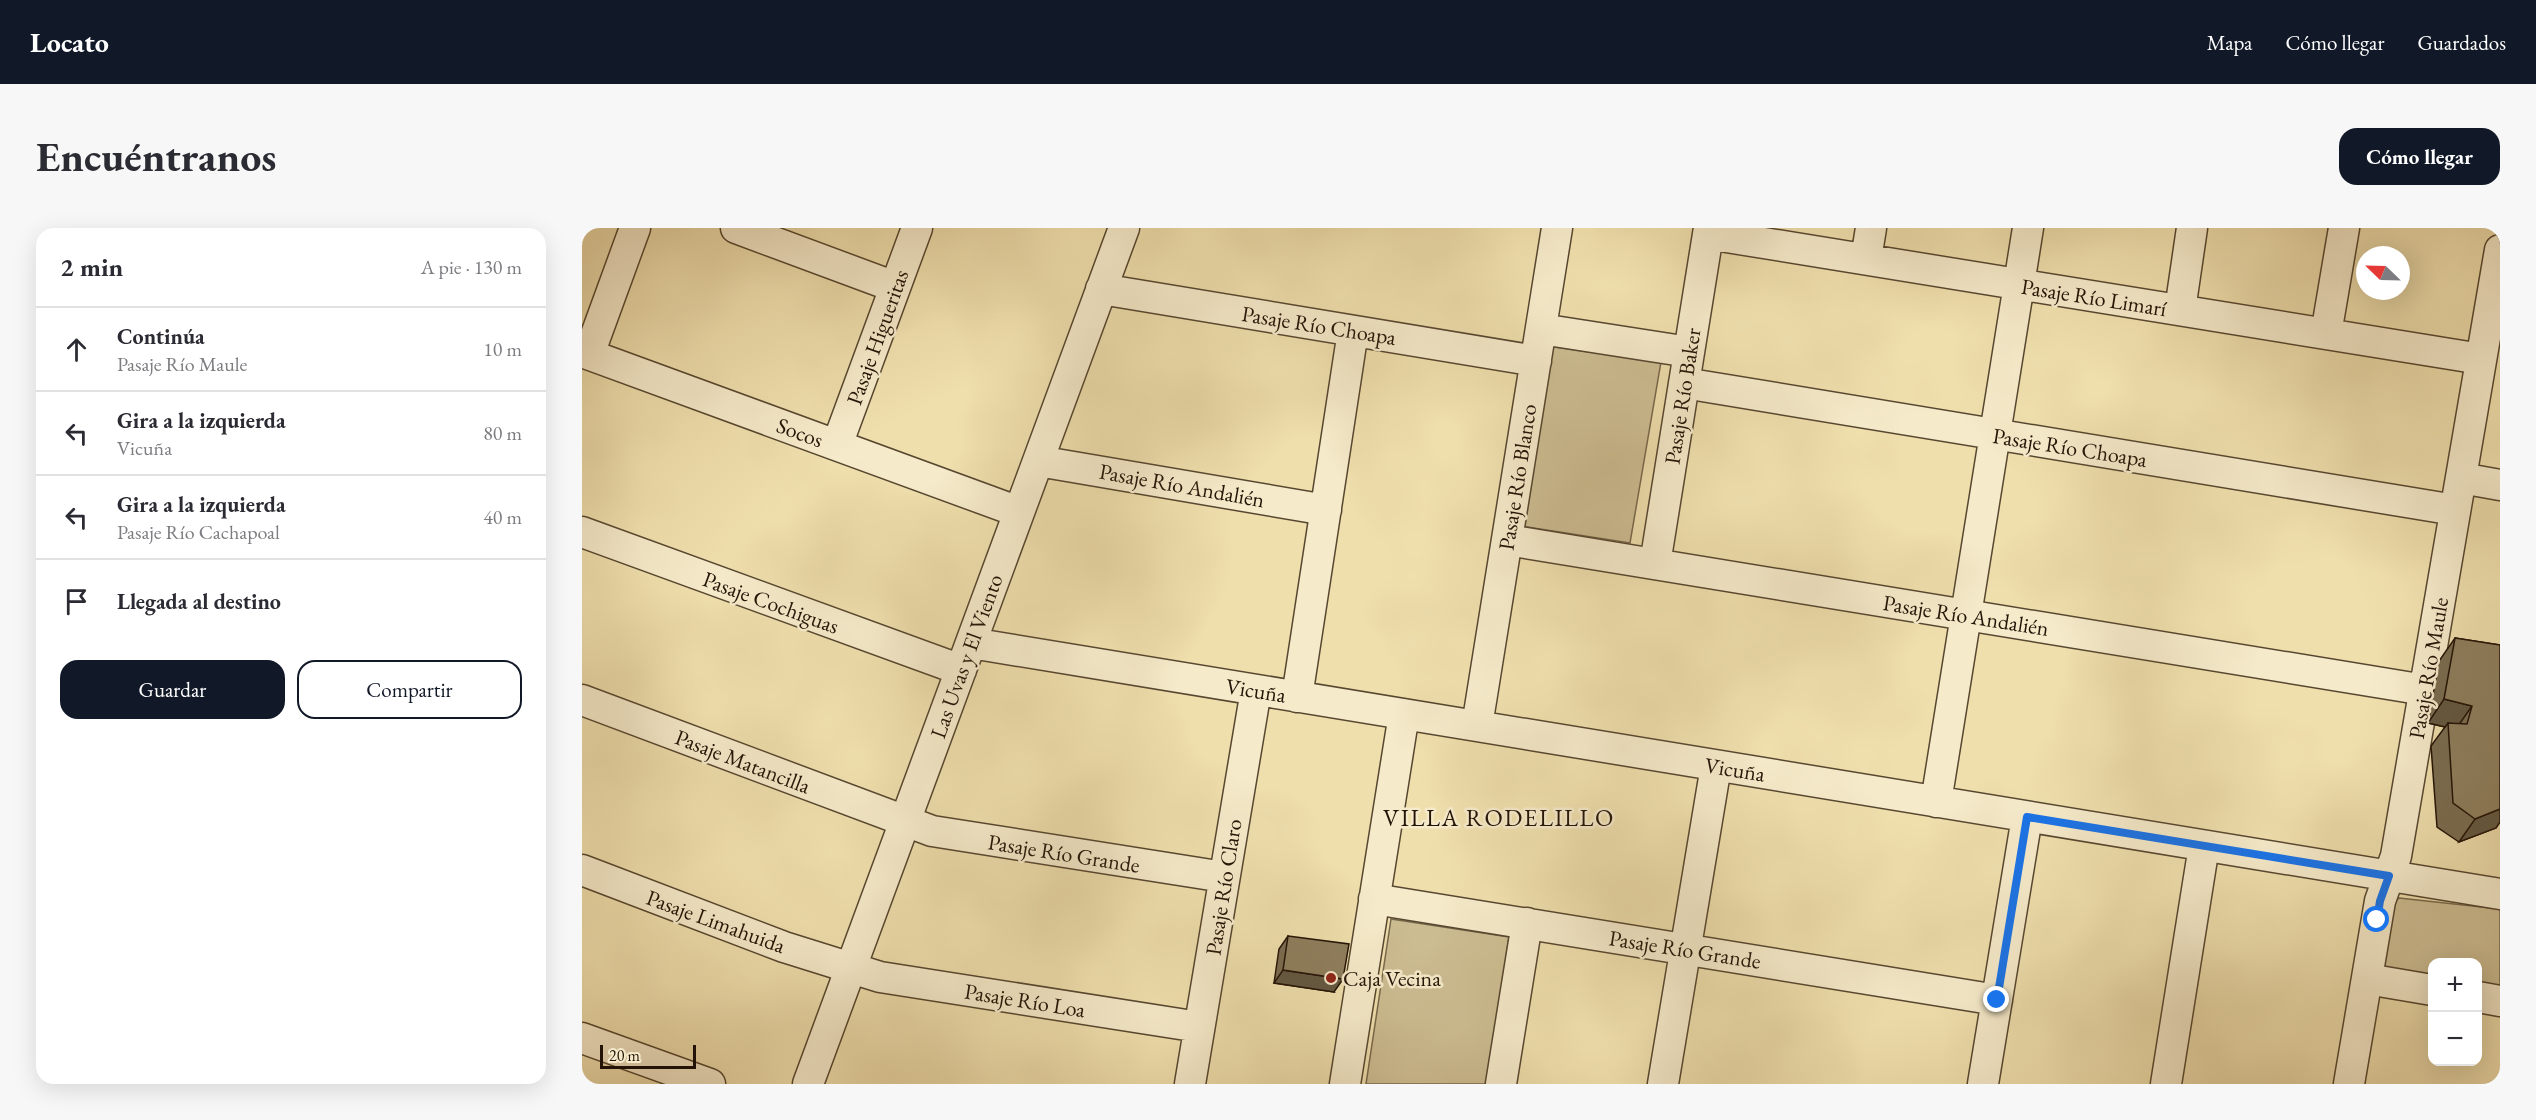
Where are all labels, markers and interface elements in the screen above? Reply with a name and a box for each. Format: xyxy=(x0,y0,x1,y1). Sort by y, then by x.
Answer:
text: Locato xyxy=(30,24,109,60)
text: Mapa xyxy=(2207,29,2252,56)
text: Cómo llegar xyxy=(2285,29,2384,56)
text: Guardados xyxy=(2417,29,2506,56)
button: Cómo llegar xyxy=(2339,128,2500,185)
text: Encuéntranos xyxy=(36,129,276,184)
north arrow xyxy=(2356,246,2410,300)
text: 2 min xyxy=(60,250,123,284)
text: A pie · 130 m xyxy=(421,254,522,280)
street label: Pasaje Higueritas xyxy=(840,266,915,409)
street label: Pasaje Río Limarí xyxy=(2019,272,2169,323)
street label: Pasaje Río Choapa xyxy=(1240,299,1398,352)
text: Continúa xyxy=(117,322,205,351)
street label: Pasaje Río Baker xyxy=(1657,325,1708,466)
icon: ahead xyxy=(60,333,93,366)
text: 10 m xyxy=(483,336,522,362)
text: Pasaje Río Maule xyxy=(117,351,247,377)
street label: Pasaje Río Blanco xyxy=(1492,402,1543,552)
text: Gira a la izquierda xyxy=(117,406,286,435)
street label: Socos xyxy=(772,411,827,454)
icon: left xyxy=(60,417,93,450)
text: 80 m xyxy=(483,420,522,446)
street label: Pasaje Río Choapa xyxy=(1991,421,2149,474)
text: Vicuña xyxy=(117,435,172,461)
street label: Pasaje Río Andalién xyxy=(1097,457,1267,514)
text: Gira a la izquierda xyxy=(117,490,286,519)
icon: left xyxy=(60,501,93,534)
text: 40 m xyxy=(483,504,522,530)
text: Pasaje Río Cachapoal xyxy=(117,519,280,545)
street label: Pasaje Cochiguas xyxy=(699,564,843,640)
street label: Las Uvas y El Viento xyxy=(923,570,1010,742)
icon: arrive xyxy=(60,585,93,618)
text: Llegada al destino xyxy=(117,587,281,616)
street label: Pasaje Río Andalién xyxy=(1881,588,2051,643)
street label: Pasaje Río Maule xyxy=(2402,595,2455,741)
button: Guardar xyxy=(60,660,285,719)
button: Compartir xyxy=(297,660,522,719)
street label: Vicuña xyxy=(1224,671,1288,710)
street label: Pasaje Matancilla xyxy=(671,722,815,801)
street label: Vicuña xyxy=(1703,750,1767,789)
district label: VILLA RODELILLO xyxy=(1383,802,1615,833)
street label: Pasaje Río Claro xyxy=(1198,817,1249,957)
street label: Pasaje Río Grande xyxy=(986,827,1142,880)
street label: Pasaje Limahuida xyxy=(642,883,789,960)
route start xyxy=(2363,906,2389,932)
street label: Pasaje Río Grande xyxy=(1607,923,1763,976)
map controls xyxy=(2428,958,2482,1066)
button: + xyxy=(2428,958,2482,1012)
place label: Caja Vecina xyxy=(1343,964,1441,993)
marker: Caja Vecina xyxy=(1324,971,1338,985)
street label: Pasaje Río Loa xyxy=(962,977,1088,1024)
route end xyxy=(1983,986,2009,1012)
button: − xyxy=(2428,1012,2482,1066)
scale bar xyxy=(600,1042,696,1070)
text: 20 m xyxy=(609,1045,640,1066)

